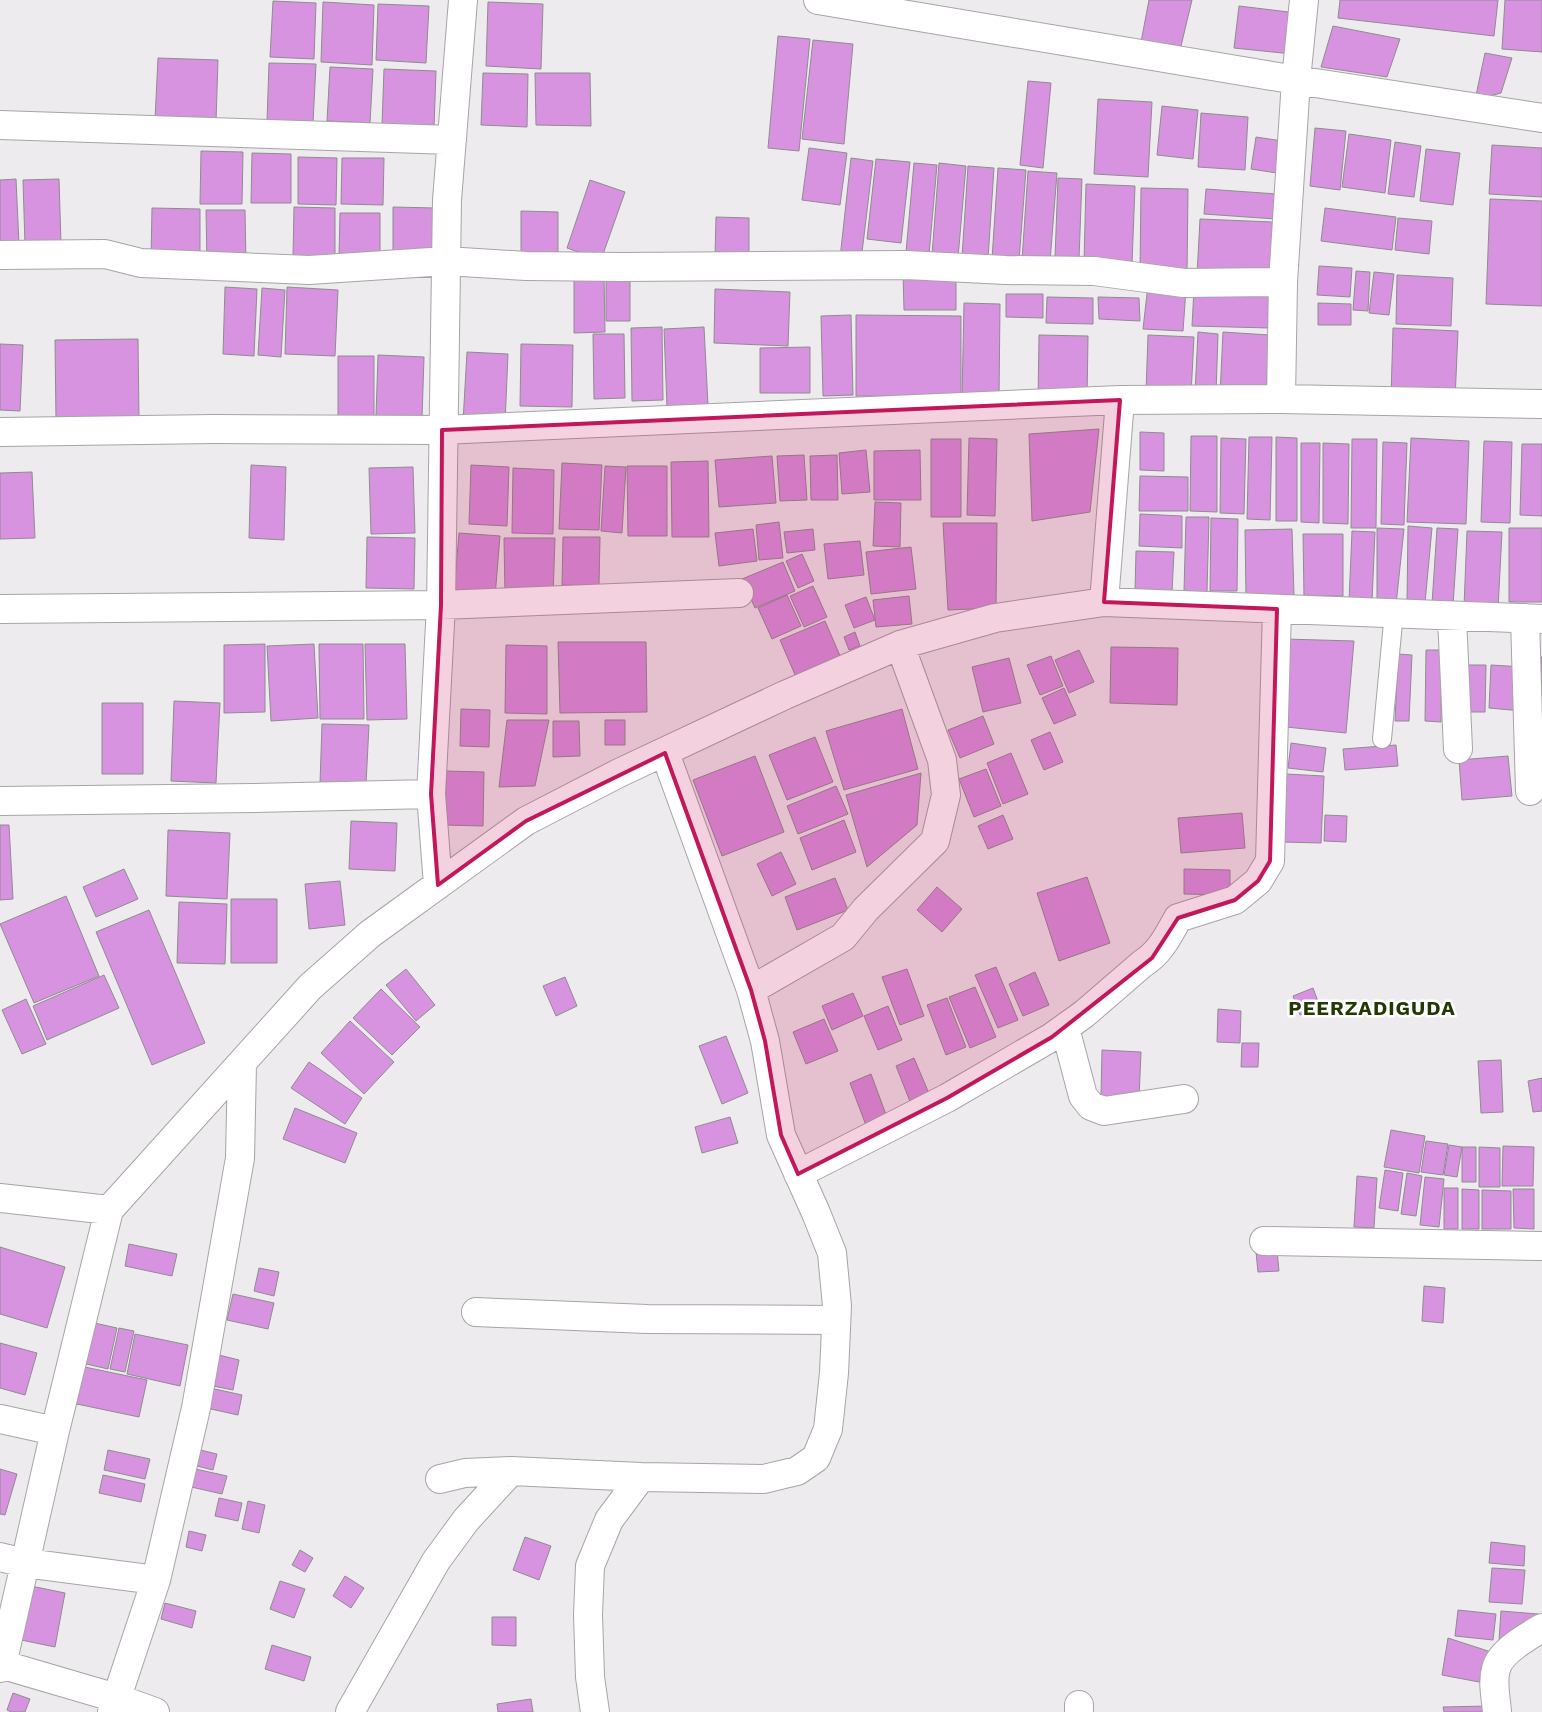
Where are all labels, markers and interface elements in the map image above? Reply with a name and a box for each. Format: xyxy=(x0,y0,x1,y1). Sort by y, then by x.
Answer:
district label: PEERZADIGUDA xyxy=(1288,996,1456,1020)

